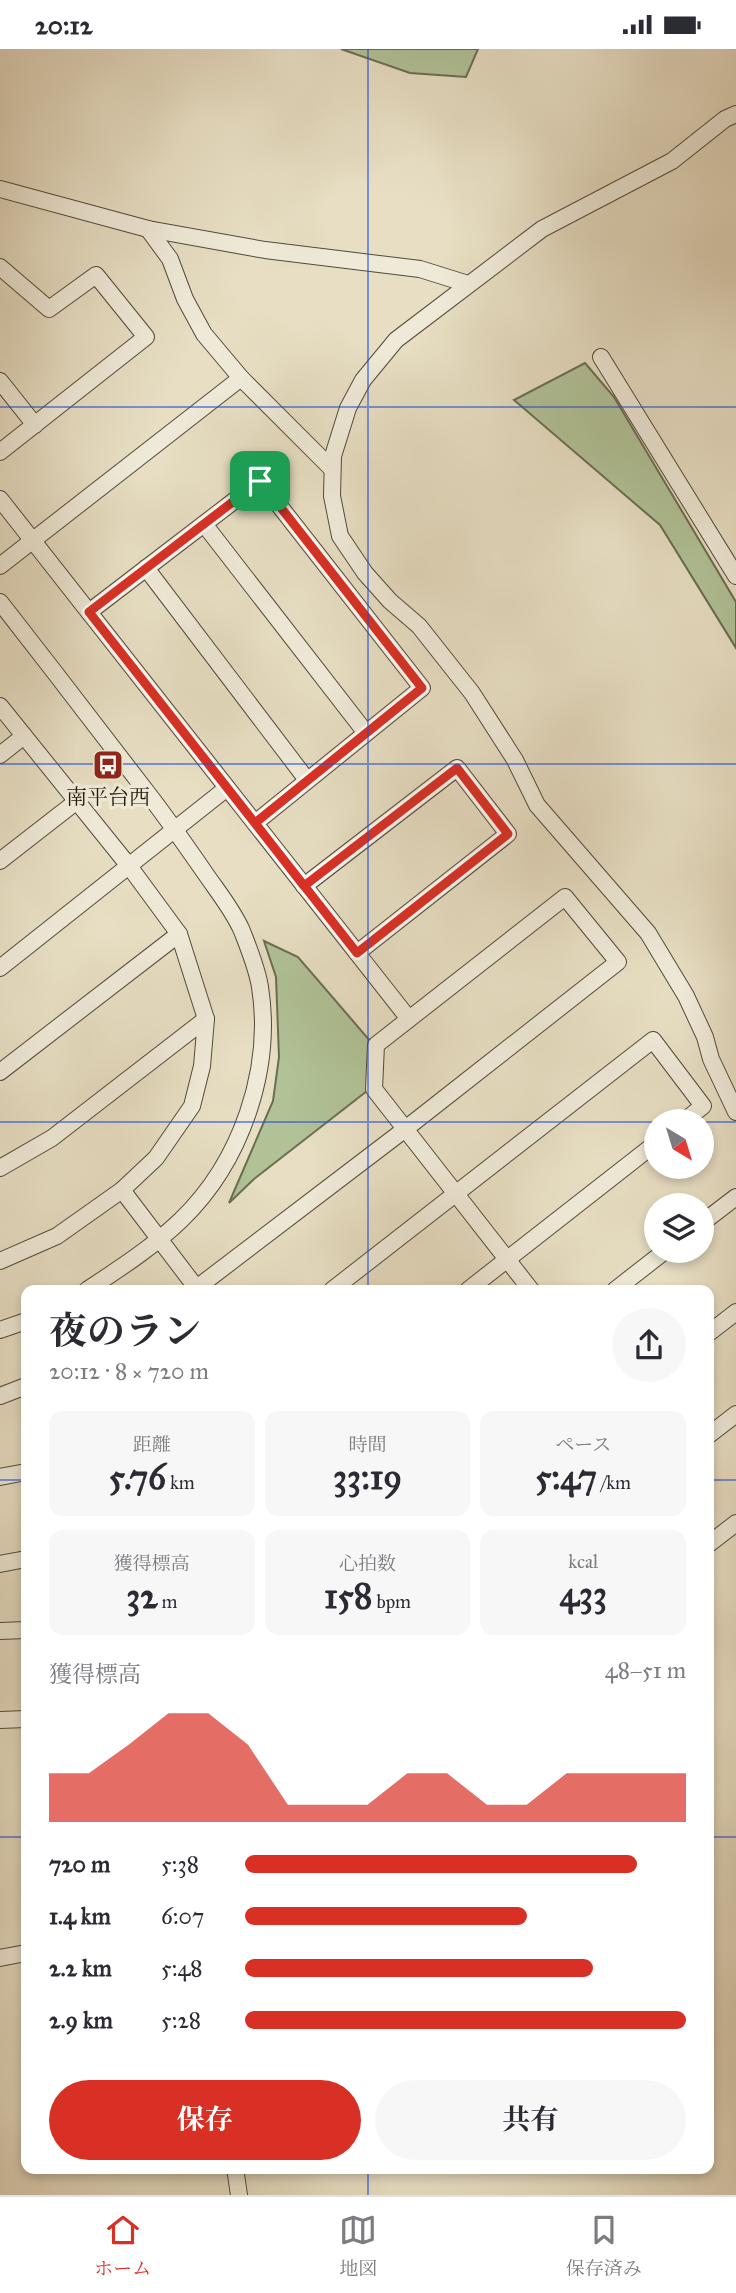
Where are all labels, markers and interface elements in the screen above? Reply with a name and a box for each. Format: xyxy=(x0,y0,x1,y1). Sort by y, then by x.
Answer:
text: 20:12 xyxy=(35,9,93,41)
pin xyxy=(230,451,290,511)
icon: arrive xyxy=(241,462,279,500)
bus stop icon: 南平台西 xyxy=(91,748,125,782)
place label: 南平台西 xyxy=(66,784,150,810)
north arrow xyxy=(644,1109,714,1179)
map controls xyxy=(644,1109,714,1263)
button: layers xyxy=(644,1193,714,1263)
text: 夜のラン xyxy=(49,1308,201,1354)
button: share xyxy=(612,1308,686,1382)
text: 20:12 · 8 × 720 m xyxy=(49,1357,209,1385)
text: 距離 xyxy=(133,1433,171,1456)
text: 時間 xyxy=(348,1433,387,1456)
text: ペース xyxy=(555,1433,611,1456)
text: 5.76 xyxy=(109,1456,166,1499)
text: 33:19 xyxy=(333,1456,402,1499)
text: 5:47 xyxy=(535,1456,597,1499)
text: km xyxy=(166,1471,195,1494)
text: /km xyxy=(597,1471,631,1494)
text: kcal xyxy=(568,1550,598,1573)
text: 獲得標高 xyxy=(114,1552,190,1575)
text: 心拍数 xyxy=(339,1552,396,1575)
text: 433 xyxy=(559,1573,607,1616)
text: 32 xyxy=(126,1575,157,1618)
text: 158 xyxy=(324,1575,372,1618)
text: m xyxy=(157,1590,177,1613)
text: bpm xyxy=(372,1590,411,1613)
text: 48–51 m xyxy=(605,1656,686,1684)
text: 獲得標高 xyxy=(49,1660,141,1688)
text: 720 m xyxy=(49,1850,110,1878)
text: 5:38 xyxy=(161,1850,199,1878)
text: 1.4 km xyxy=(49,1902,111,1930)
text: 6:07 xyxy=(161,1902,204,1930)
text: 2.2 km xyxy=(49,1954,112,1982)
text: 5:48 xyxy=(161,1954,203,1982)
text: 2.9 km xyxy=(49,2006,113,2034)
text: 5:28 xyxy=(161,2006,201,2034)
button: 保存 xyxy=(49,2080,361,2160)
button: 共有 xyxy=(375,2080,686,2160)
tab: ホーム xyxy=(94,2211,151,2280)
tab: 地図 xyxy=(339,2211,378,2280)
tab: 保存済み xyxy=(566,2211,642,2280)

